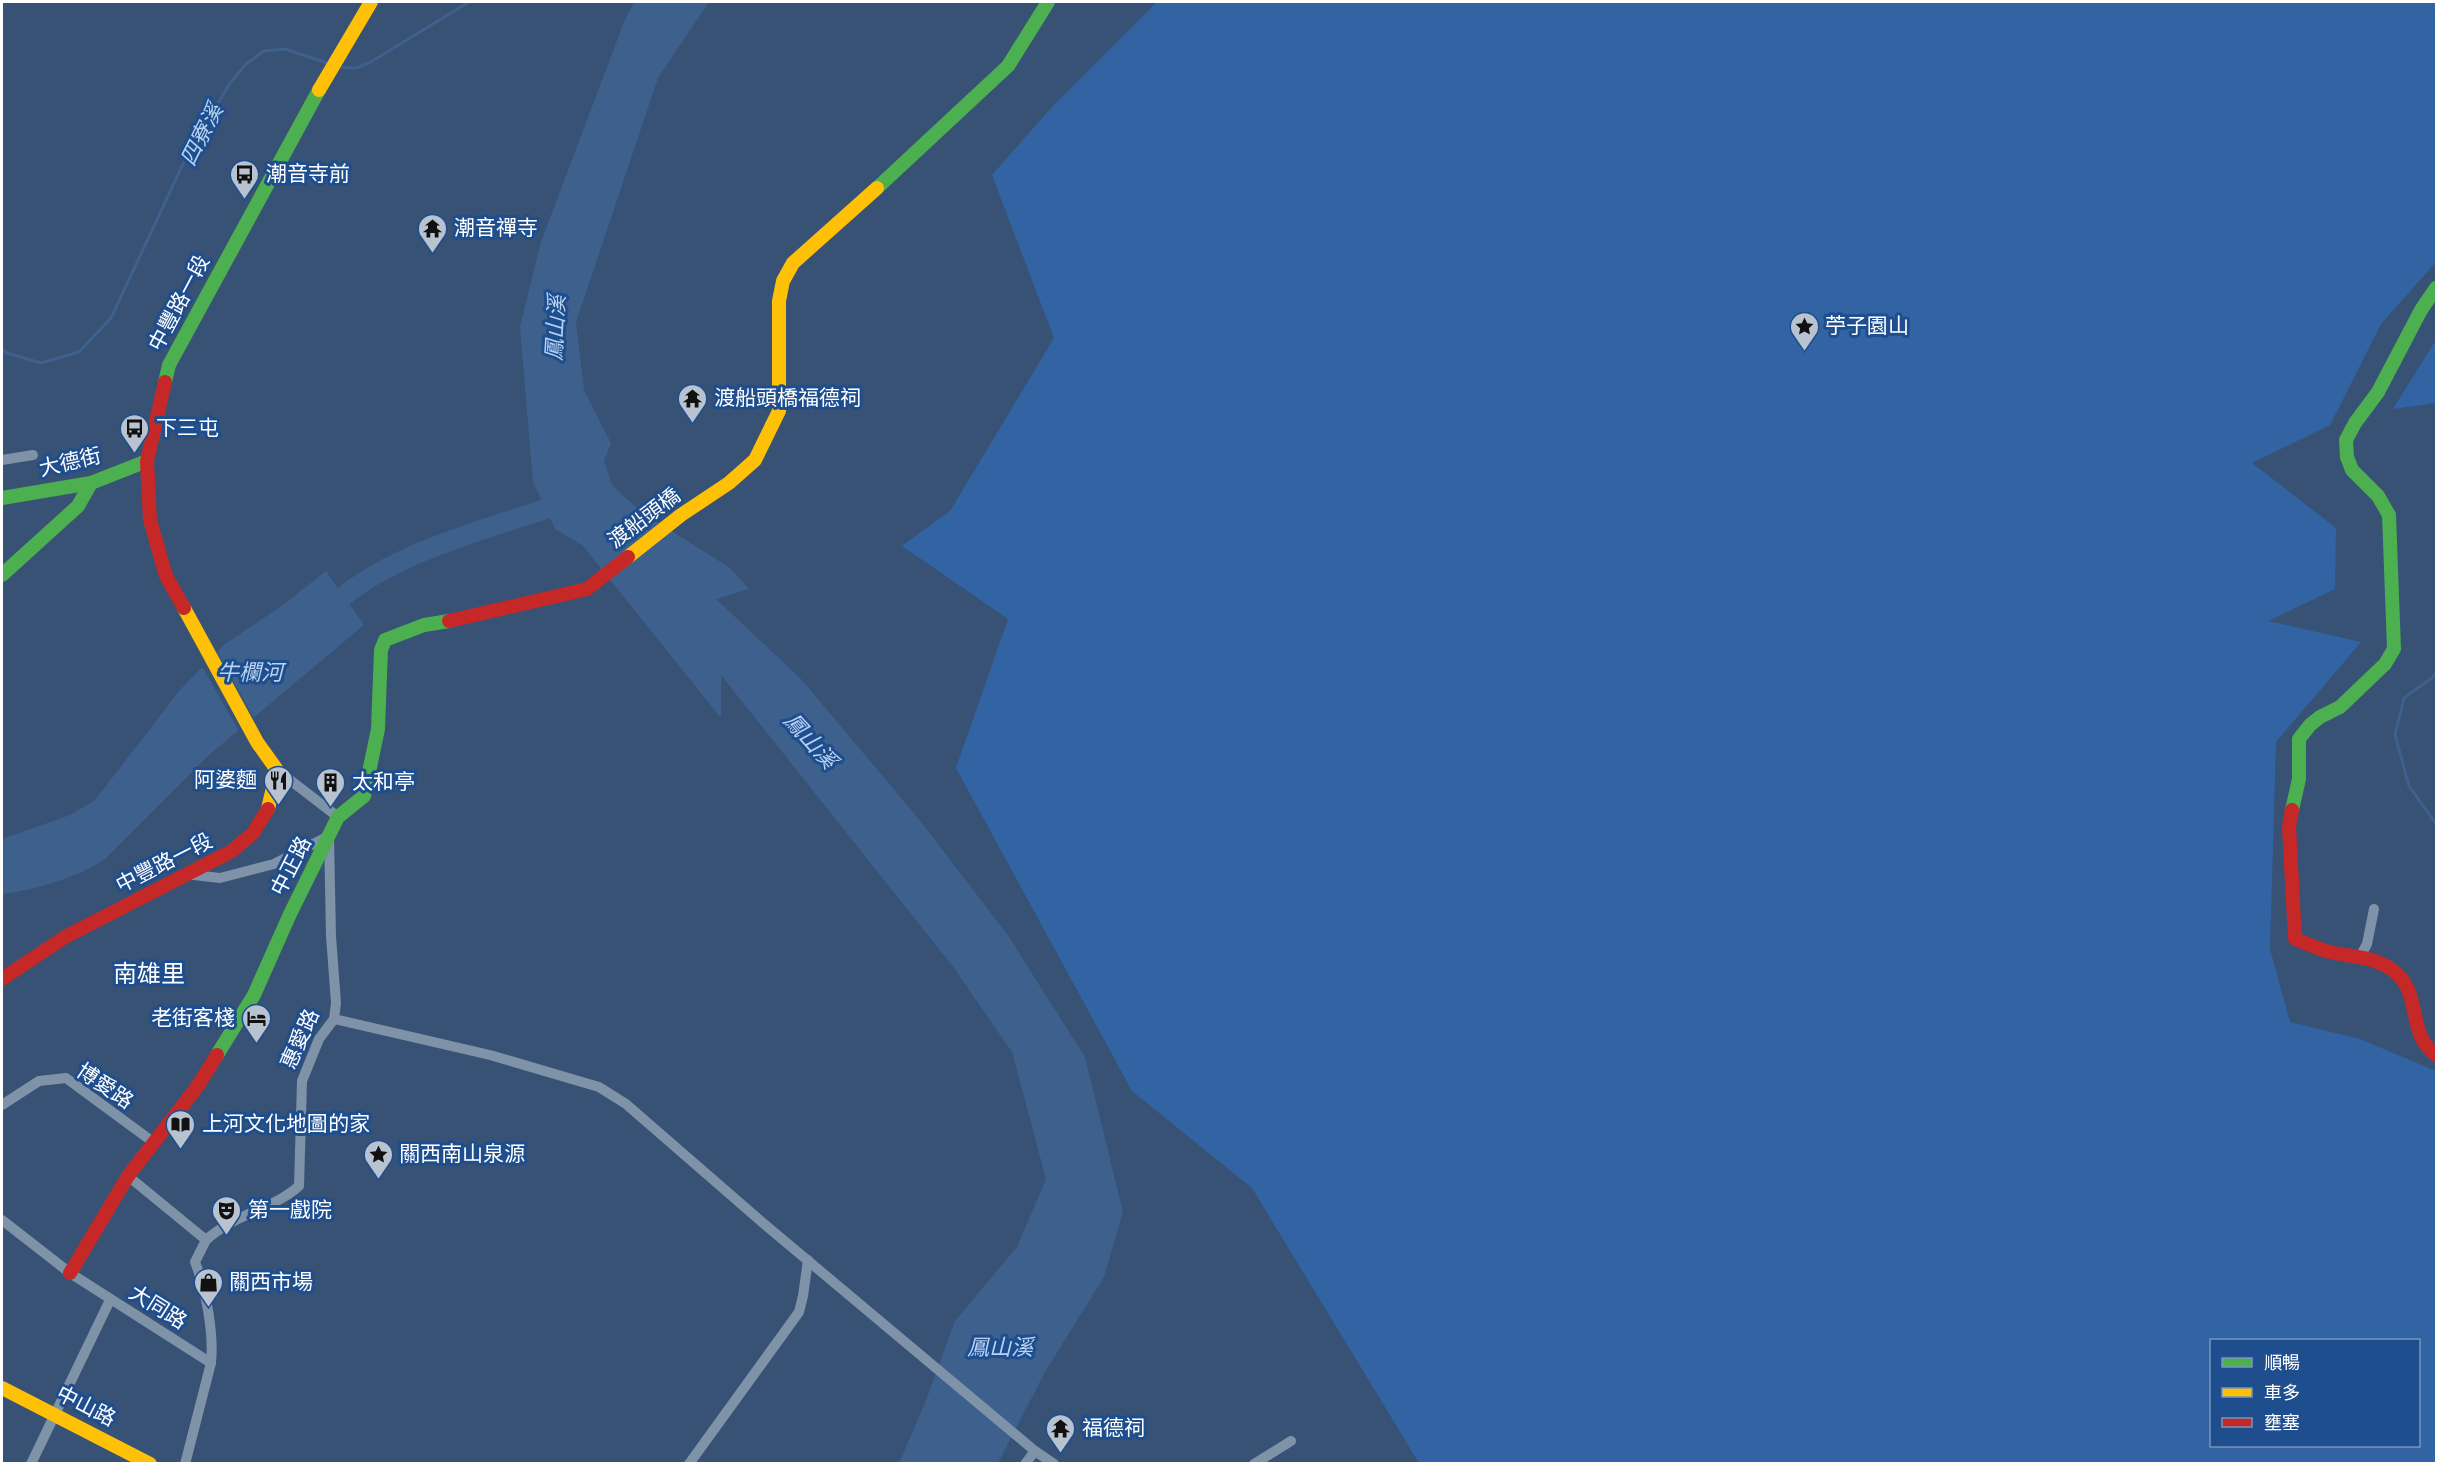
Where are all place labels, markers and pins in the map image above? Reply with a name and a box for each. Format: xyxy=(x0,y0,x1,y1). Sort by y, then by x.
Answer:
bus stop icon: 潮音寺前 xyxy=(229,158,261,200)
place label: 潮音寺前 xyxy=(266,160,350,188)
temple icon: 潮音禪寺 xyxy=(417,212,449,254)
place label: 潮音禪寺 xyxy=(454,214,538,242)
place icon: 苧子園山 xyxy=(1788,310,1820,352)
place label: 苧子園山 xyxy=(1825,312,1909,340)
temple icon: 渡船頭橋福德祠 xyxy=(677,382,709,424)
place label: 渡船頭橋福德祠 xyxy=(714,384,861,412)
bus stop icon: 下三屯 xyxy=(119,412,151,454)
place label: 下三屯 xyxy=(156,414,219,442)
restaurant icon: 阿婆麵 xyxy=(262,764,294,806)
place label: 阿婆麵 xyxy=(194,766,257,794)
building icon: 太和亭 xyxy=(315,766,347,808)
place label: 太和亭 xyxy=(352,768,415,796)
hotel icon: 老街客棧 xyxy=(240,1002,272,1044)
place label: 老街客棧 xyxy=(151,1004,235,1032)
library icon: 上河文化地圖的家 xyxy=(165,1108,197,1150)
place label: 上河文化地圖的家 xyxy=(202,1110,370,1138)
place icon: 關西南山泉源 xyxy=(362,1138,394,1180)
place label: 關西南山泉源 xyxy=(399,1140,525,1168)
theatre icon: 第一戲院 xyxy=(211,1194,243,1236)
place label: 第一戲院 xyxy=(248,1196,332,1224)
shop icon: 關西市場 xyxy=(192,1266,224,1308)
place label: 關西市場 xyxy=(229,1268,313,1296)
temple icon: 福德祠 xyxy=(1045,1412,1077,1454)
place label: 福德祠 xyxy=(1082,1414,1145,1442)

